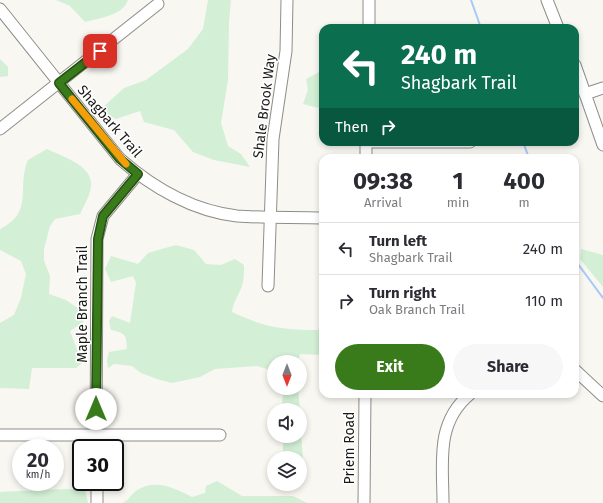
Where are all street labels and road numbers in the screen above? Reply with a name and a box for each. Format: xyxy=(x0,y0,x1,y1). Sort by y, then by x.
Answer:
street label: Shale Brook Way xyxy=(250,53,279,159)
street label: Shagbark Trail xyxy=(74,82,146,161)
street label: Maple Branch Trail xyxy=(74,245,91,363)
street label: Priem Road xyxy=(341,412,358,484)

